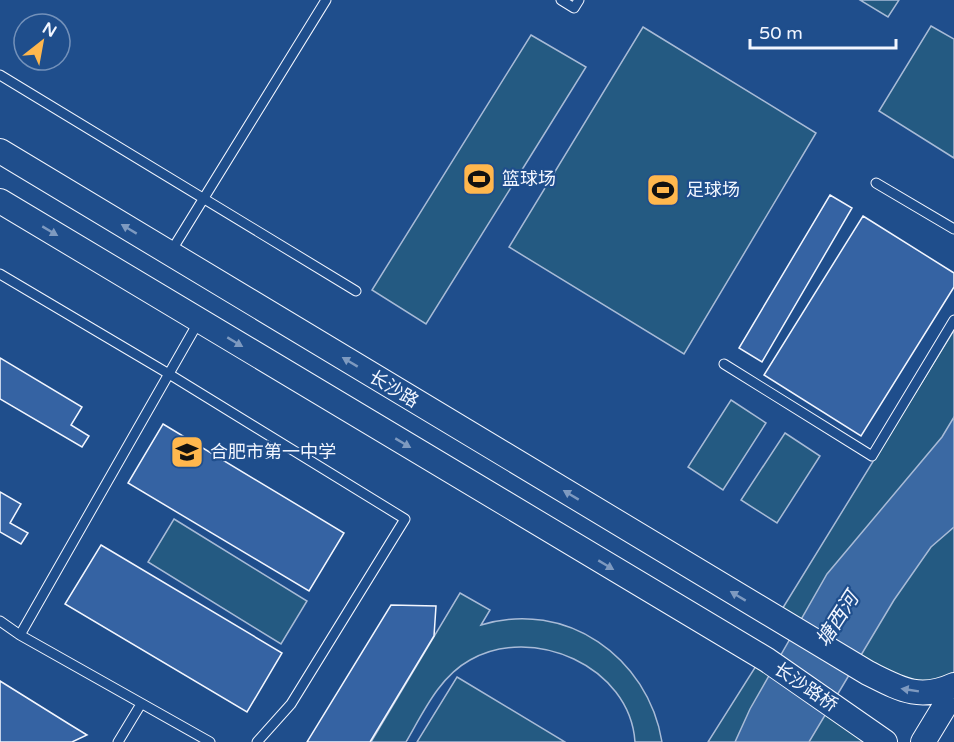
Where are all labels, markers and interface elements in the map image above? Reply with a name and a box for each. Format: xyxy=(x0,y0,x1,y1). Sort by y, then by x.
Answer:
north arrow xyxy=(12,12,72,72)
scale bar xyxy=(750,12,896,50)
text: N xyxy=(39,18,60,42)
text: 50 m xyxy=(759,22,803,44)
sports icon: 篮球场 xyxy=(461,161,497,197)
place label: 篮球场 xyxy=(502,168,556,190)
sports icon: 足球场 xyxy=(645,172,681,208)
place label: 足球场 xyxy=(686,179,740,201)
one-way arrow xyxy=(121,223,137,234)
one-way arrow xyxy=(42,226,58,237)
one-way arrow xyxy=(227,337,243,348)
one-way arrow xyxy=(341,357,358,367)
street label: 长沙路 xyxy=(365,366,423,412)
school or university icon: 合肥市第一中学 xyxy=(169,434,205,470)
one-way arrow xyxy=(395,437,411,448)
place label: 合肥市第一中学 xyxy=(210,441,336,463)
one-way arrow xyxy=(562,490,579,500)
one-way arrow xyxy=(598,559,614,570)
water label: 塘西河 xyxy=(811,584,866,651)
one-way arrow xyxy=(730,590,746,601)
street label: 长沙路桥 xyxy=(770,658,842,716)
one-way arrow xyxy=(901,686,920,695)

